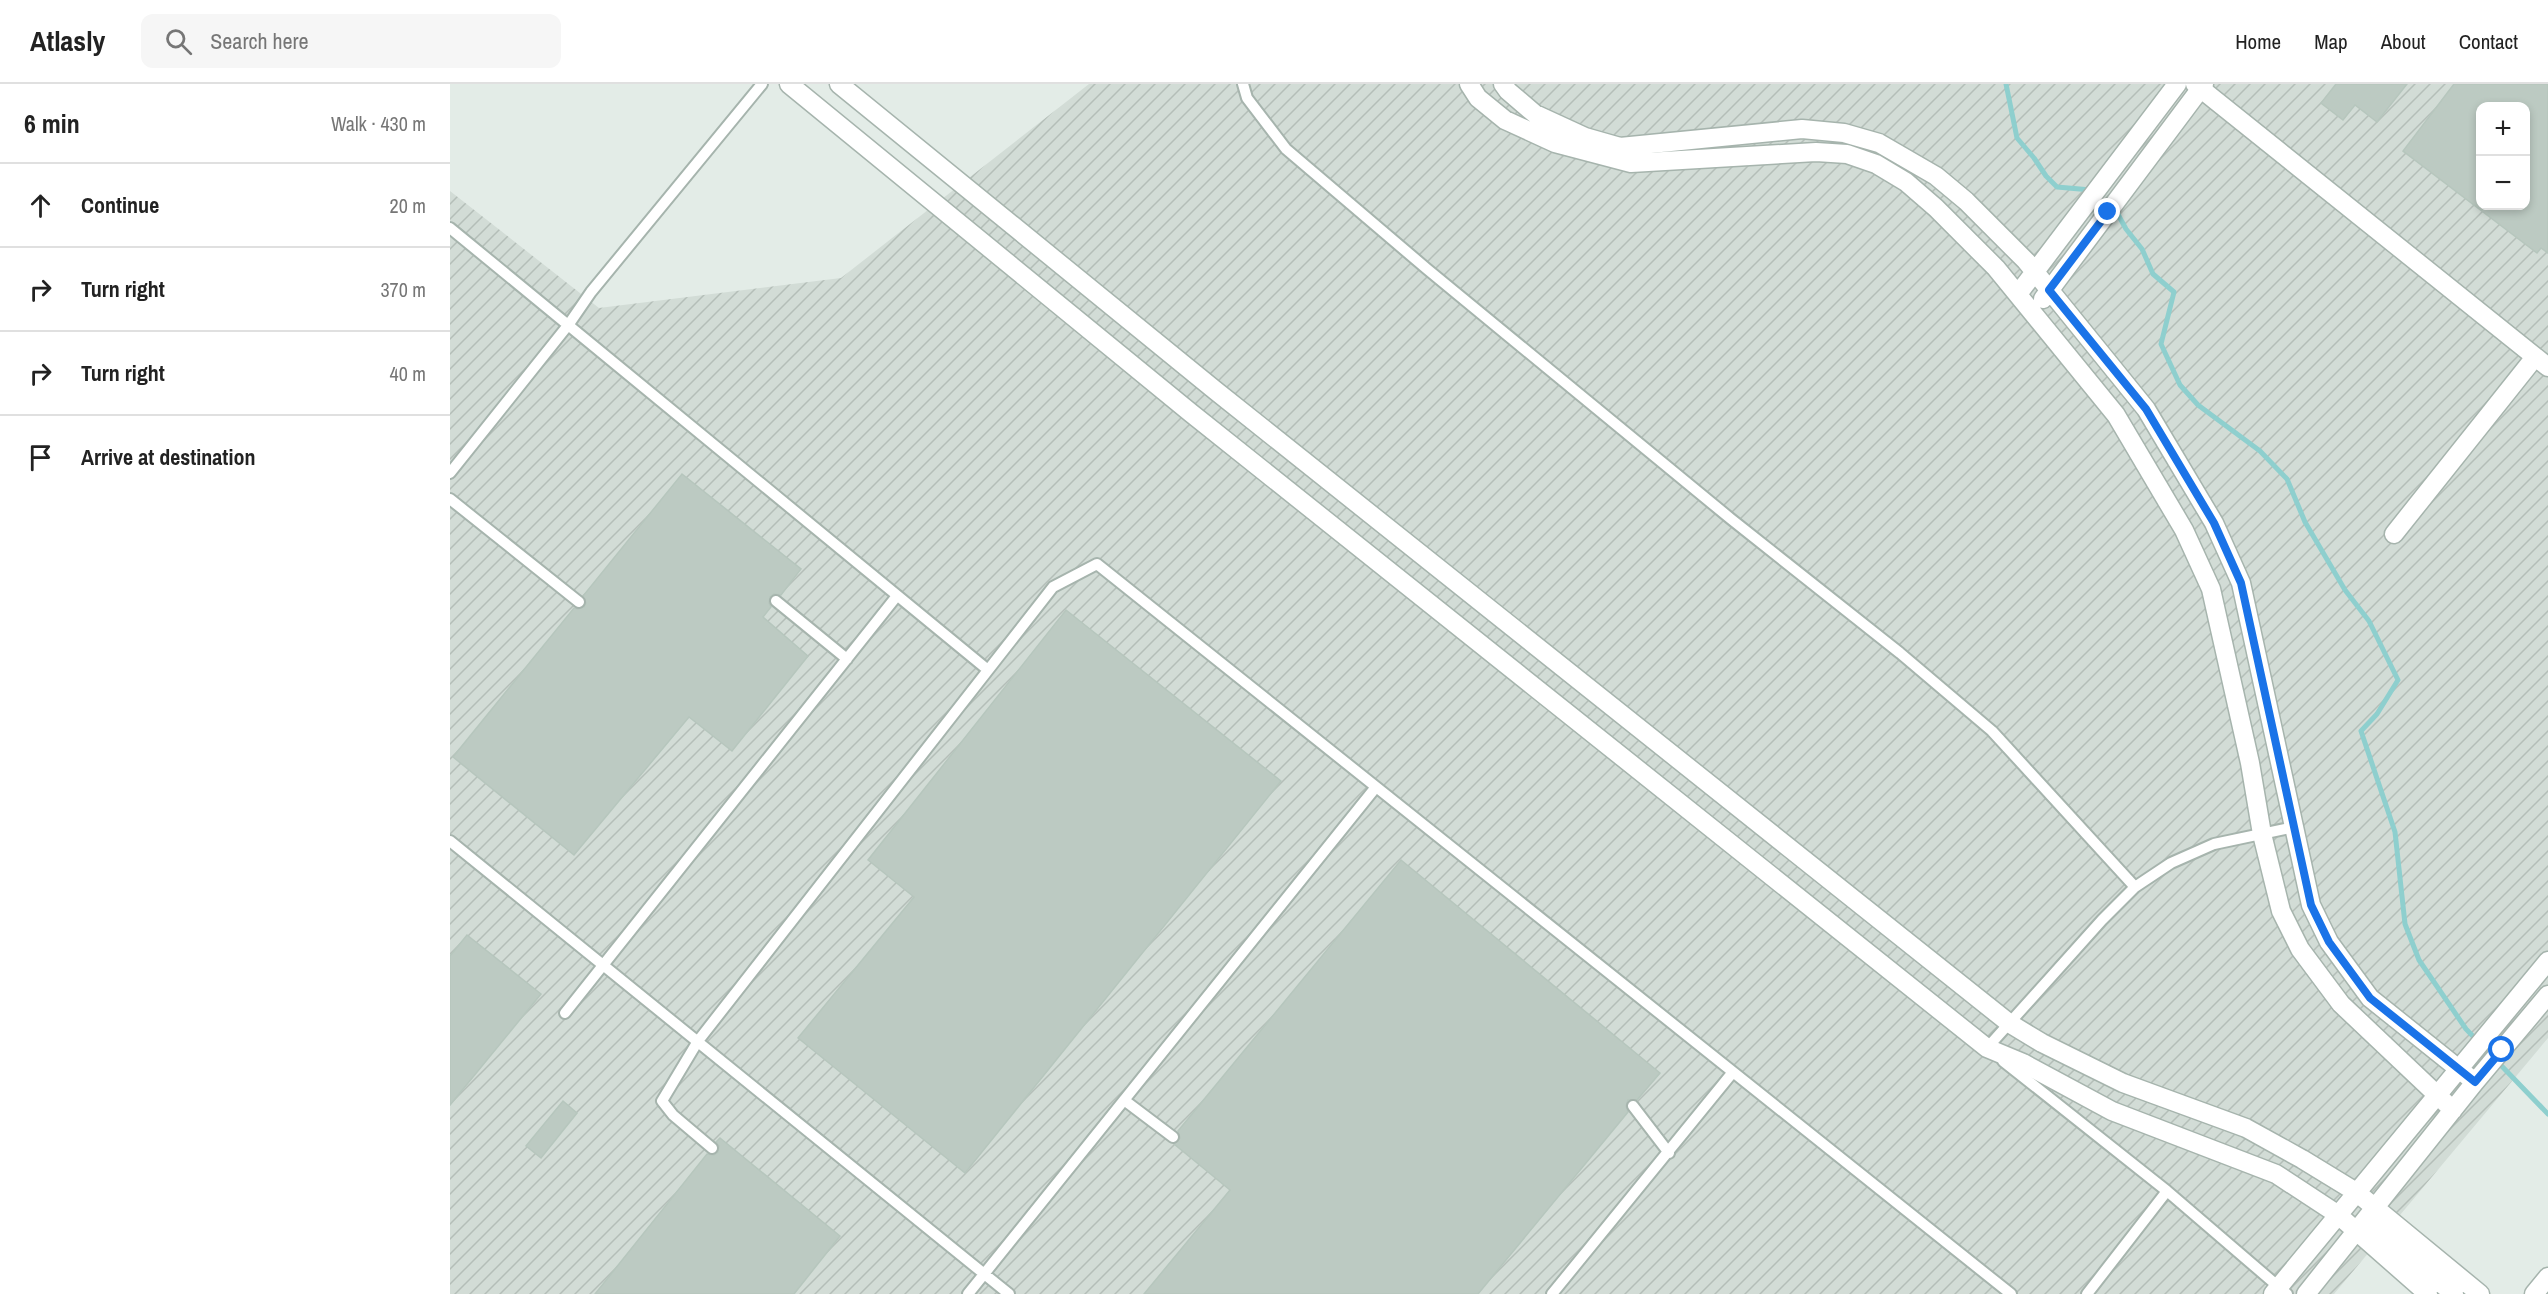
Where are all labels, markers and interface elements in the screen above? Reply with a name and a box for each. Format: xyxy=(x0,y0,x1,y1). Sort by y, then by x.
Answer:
search box xyxy=(141,14,561,68)
text: Atlasly xyxy=(30,22,105,60)
icon: search xyxy=(162,25,195,58)
text: Search here xyxy=(210,26,309,56)
text: Home xyxy=(2235,27,2281,56)
text: Map xyxy=(2314,27,2348,56)
text: About xyxy=(2381,27,2426,56)
text: Contact xyxy=(2459,27,2518,56)
map controls xyxy=(2476,102,2530,210)
button: + xyxy=(2476,102,2530,156)
text: 6 min xyxy=(24,106,80,141)
text: Walk · 430 m xyxy=(331,110,426,137)
button: − xyxy=(2476,156,2530,210)
icon: ahead xyxy=(24,189,57,222)
text: Continue xyxy=(81,190,159,220)
text: 20 m xyxy=(390,192,426,219)
route end xyxy=(2094,198,2120,224)
icon: right xyxy=(24,273,57,306)
text: Turn right xyxy=(81,274,165,304)
text: 370 m xyxy=(380,276,426,303)
icon: right xyxy=(24,357,57,390)
text: Turn right xyxy=(81,358,165,388)
text: 40 m xyxy=(390,360,426,387)
icon: arrive xyxy=(24,441,57,474)
text: Arrive at destination xyxy=(81,442,255,472)
route start xyxy=(2488,1036,2514,1062)

